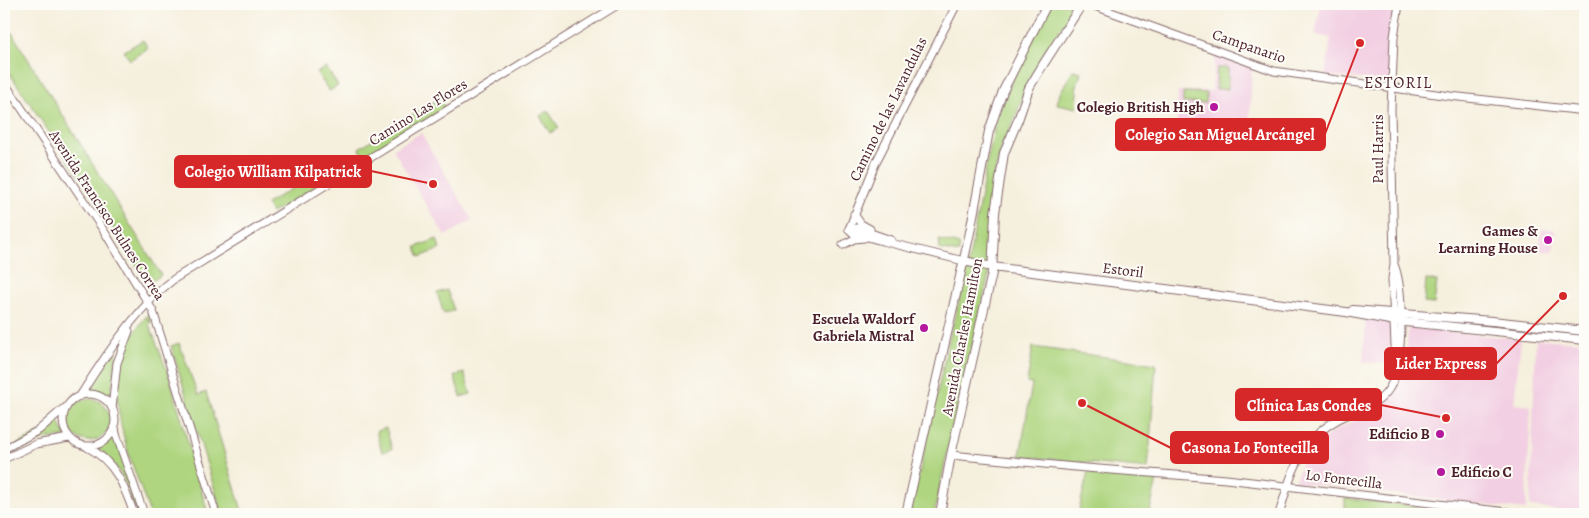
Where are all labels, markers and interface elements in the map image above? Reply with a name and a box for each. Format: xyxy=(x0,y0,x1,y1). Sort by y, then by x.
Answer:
street label: Campanario xyxy=(1210,24,1288,68)
street label: Camino de las Lavandulas xyxy=(844,34,932,184)
district label: ESTORIL xyxy=(1364,72,1432,94)
street label: Camino Las Flores xyxy=(365,74,471,150)
place label: Colegio British High xyxy=(1077,97,1204,117)
marker: Colegio British High xyxy=(1208,101,1220,113)
street label: Paul Harris xyxy=(1368,114,1388,184)
callout: Colegio San Miguel Arcángel xyxy=(1116,119,1325,150)
text: Colegio San Miguel Arcángel xyxy=(1125,124,1315,146)
street label: Avenida Francisco Bulnes Correa xyxy=(44,125,170,304)
callout: Colegio William Kilpatrick xyxy=(175,156,371,187)
text: Colegio William Kilpatrick xyxy=(185,161,362,183)
place label: Games & Learning House xyxy=(1438,221,1538,258)
marker: Games & Learning House xyxy=(1542,234,1554,246)
street label: Avenida Charles Hamilton xyxy=(937,256,987,419)
street label: Estoril xyxy=(1101,258,1145,282)
place label: Escuela Waldorf Gabriela Mistral xyxy=(812,309,916,346)
marker: Escuela Waldorf Gabriela Mistral xyxy=(918,322,930,334)
callout: Lider Express xyxy=(1385,348,1496,379)
text: Lider Express xyxy=(1395,353,1487,375)
callout: Clínica Las Condes xyxy=(1236,389,1381,420)
text: Clínica Las Condes xyxy=(1247,395,1371,417)
place label: Edificio B xyxy=(1369,424,1430,444)
marker: Edificio B xyxy=(1434,428,1446,440)
callout: Casona Lo Fontecilla xyxy=(1171,432,1328,463)
text: Casona Lo Fontecilla xyxy=(1182,437,1319,459)
place label: Edificio C xyxy=(1451,462,1512,482)
street label: Lo Fontecilla xyxy=(1304,464,1384,494)
marker: Edificio C xyxy=(1435,466,1447,478)

